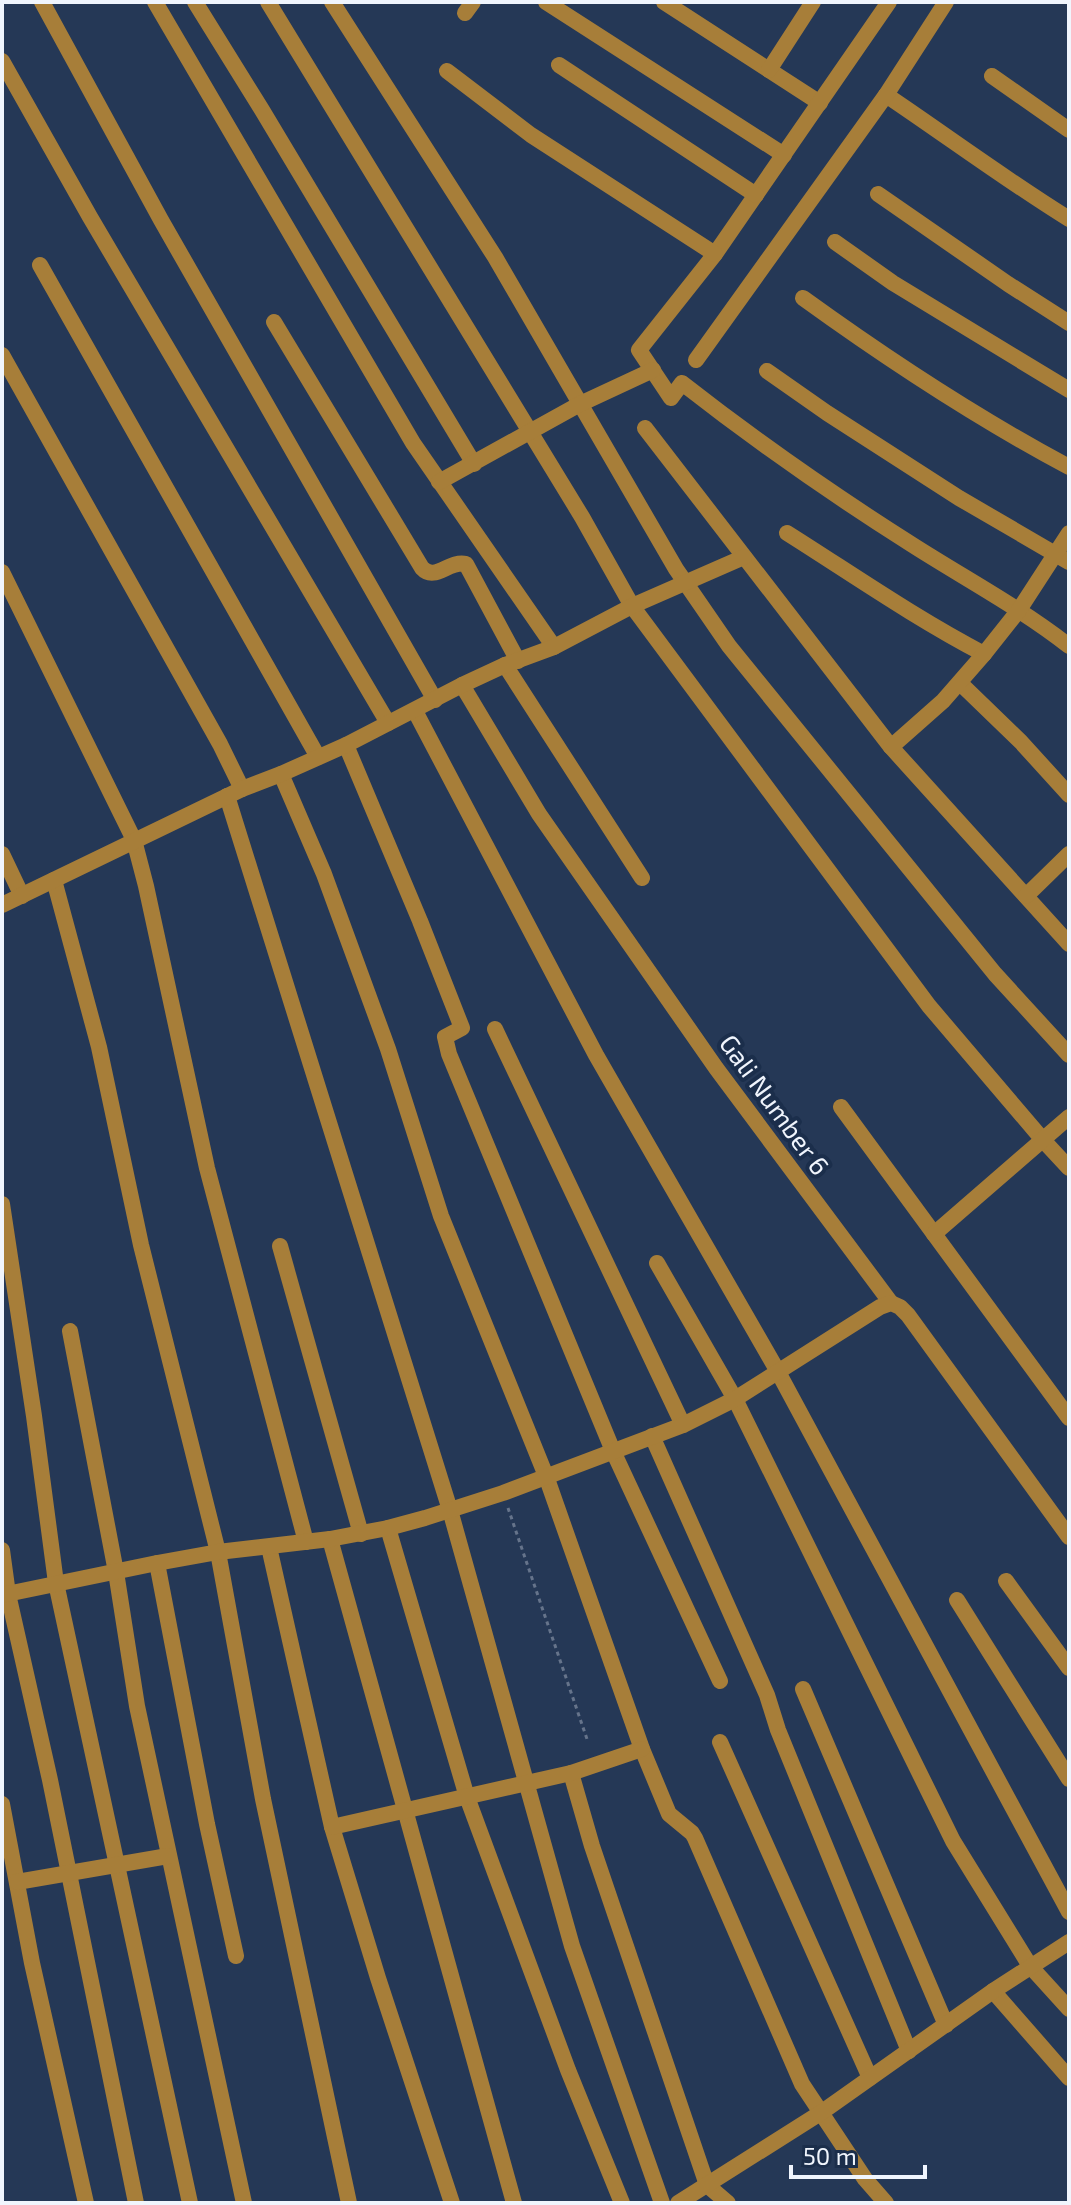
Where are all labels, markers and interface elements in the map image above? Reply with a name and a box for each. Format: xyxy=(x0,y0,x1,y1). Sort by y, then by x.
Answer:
street label: Gali Number 6 xyxy=(714,1028,836,1180)
scale bar xyxy=(791,2129,925,2179)
text: 50 m xyxy=(803,2141,857,2170)

